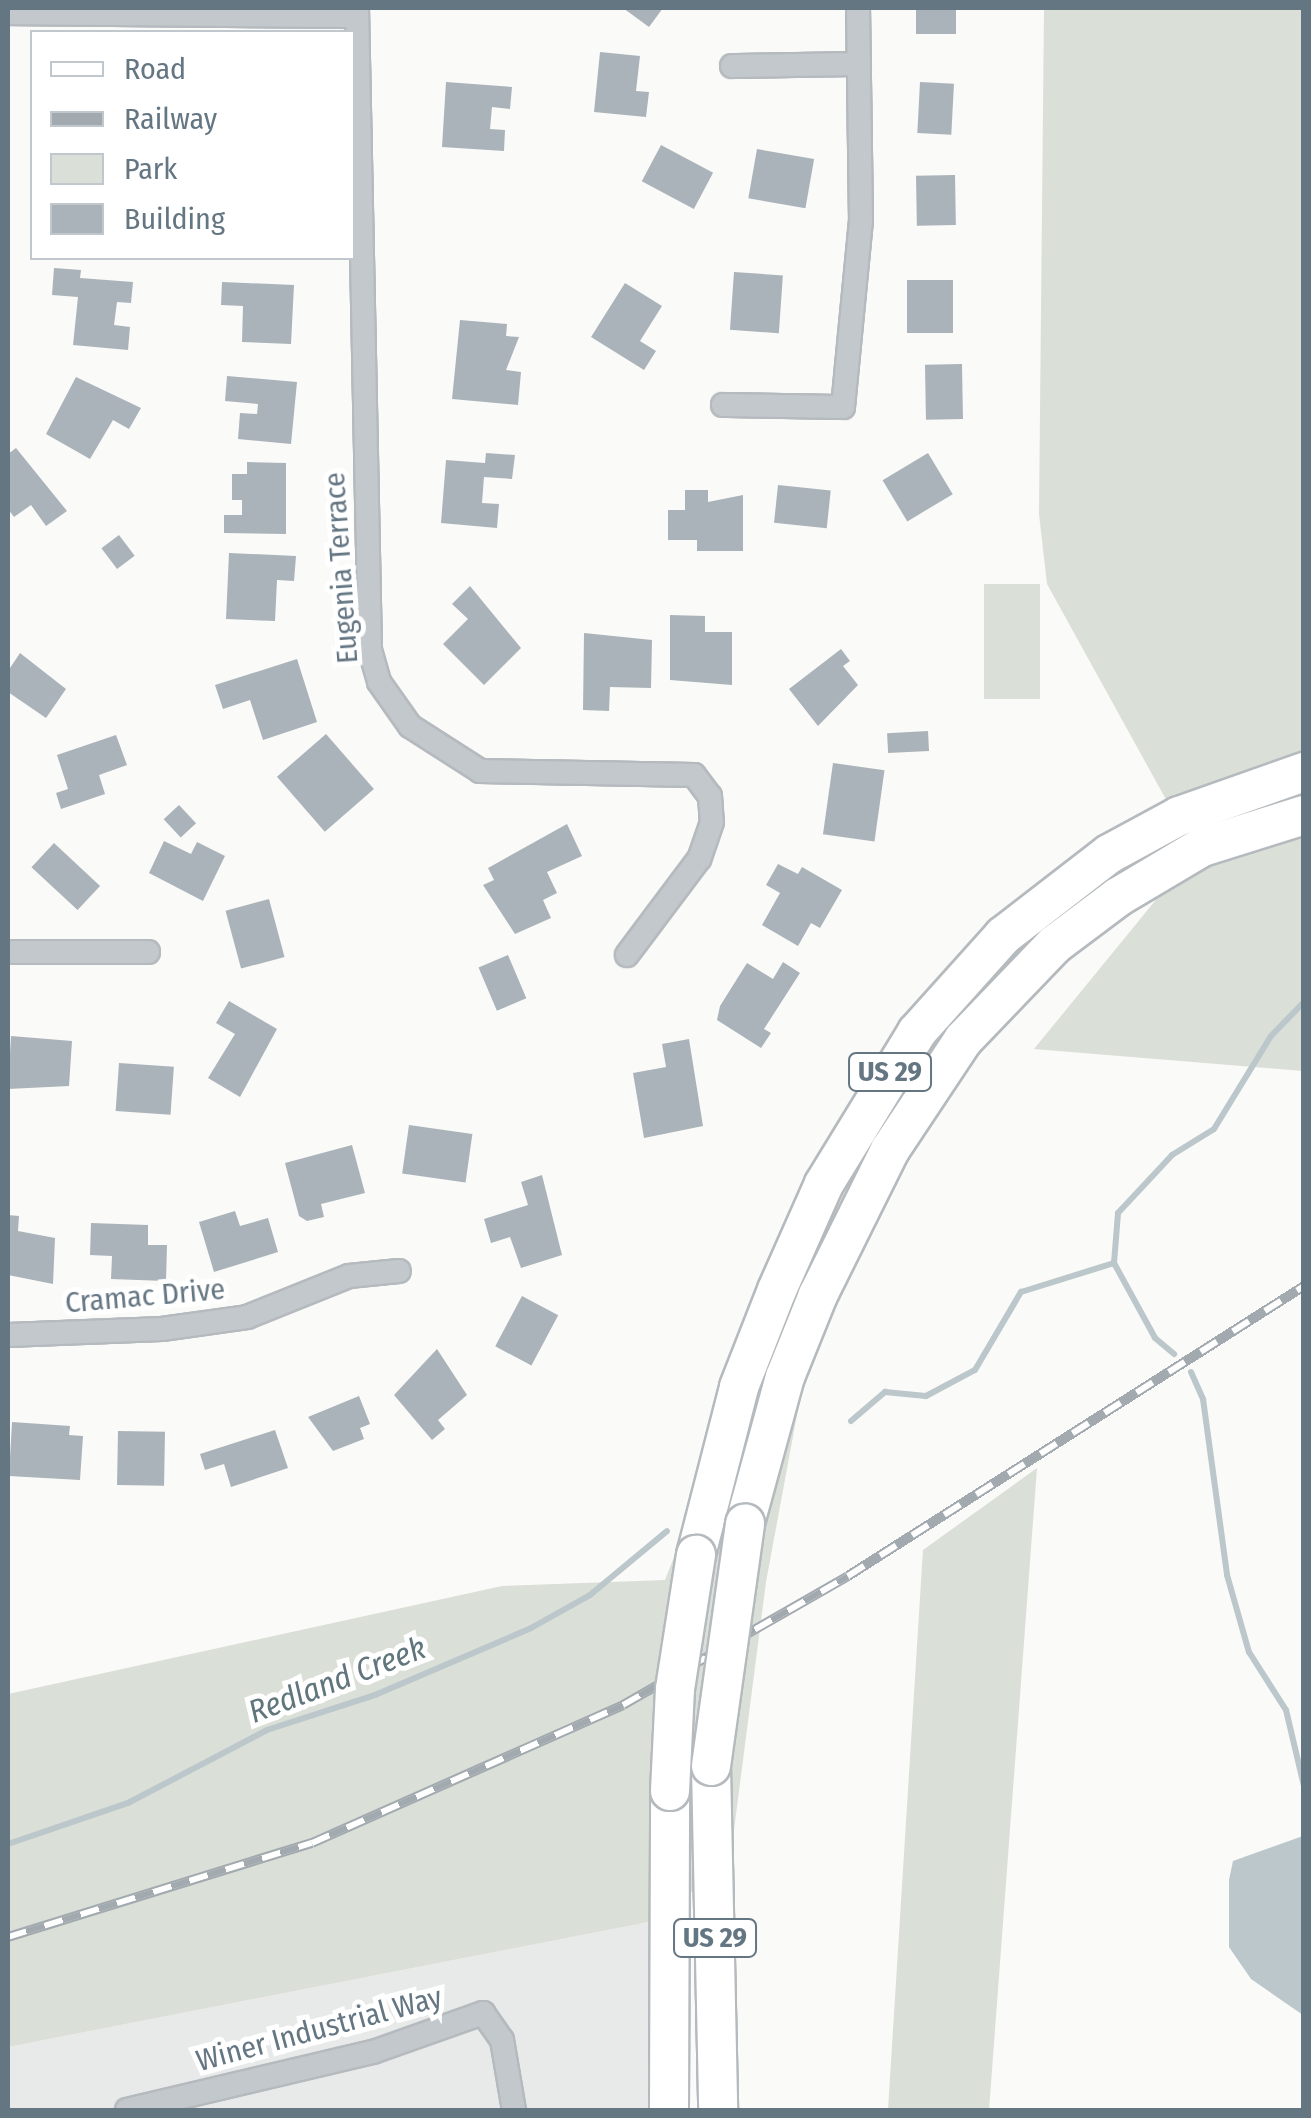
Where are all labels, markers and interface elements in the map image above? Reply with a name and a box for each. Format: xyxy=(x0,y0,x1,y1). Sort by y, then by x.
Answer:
legend xyxy=(30,30,355,260)
text: Road xyxy=(124,51,186,87)
text: Railway xyxy=(124,101,217,137)
text: Park xyxy=(124,151,177,187)
text: Building xyxy=(124,201,225,237)
street label: Eugenia Terrace xyxy=(316,471,366,665)
road number: US 29 xyxy=(848,1049,932,1095)
street label: Cramac Drive xyxy=(64,1271,226,1321)
water label: Redland Creek xyxy=(243,1629,431,1731)
road number: US 29 xyxy=(672,1915,758,1961)
street label: Winer Industrial Way xyxy=(192,1979,446,2079)

